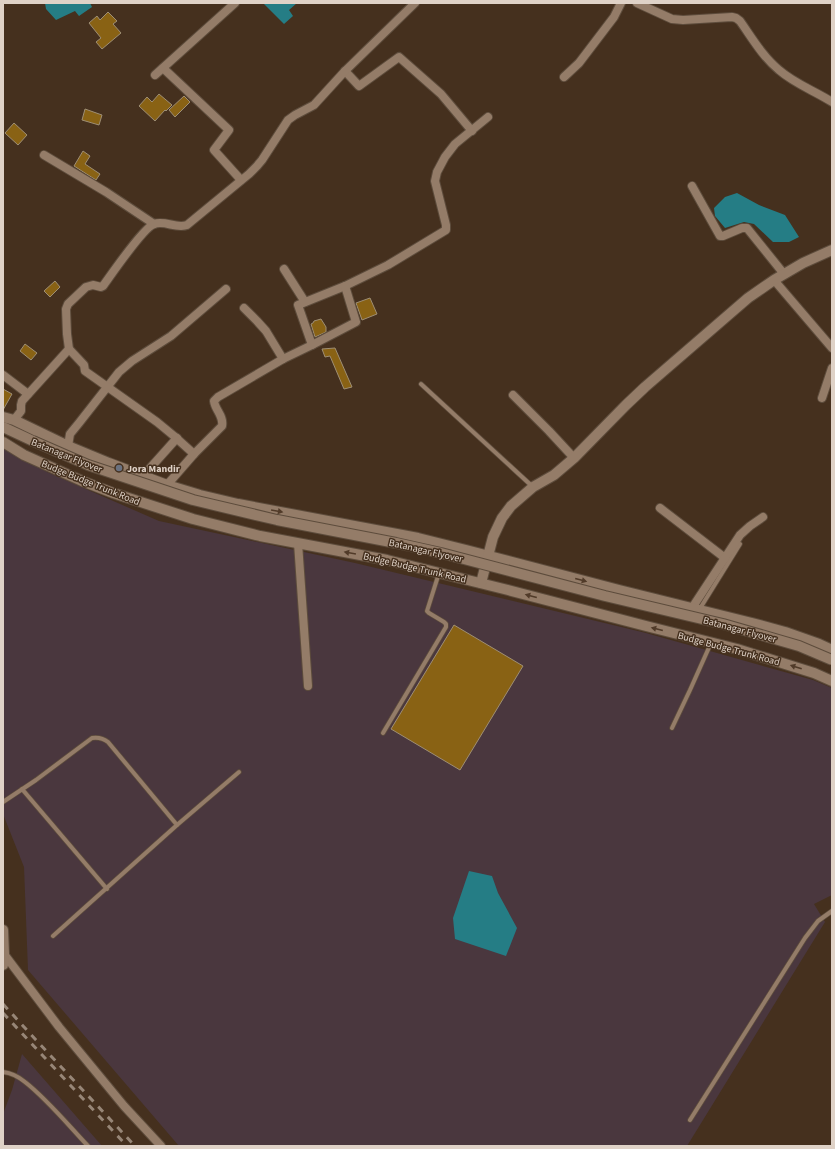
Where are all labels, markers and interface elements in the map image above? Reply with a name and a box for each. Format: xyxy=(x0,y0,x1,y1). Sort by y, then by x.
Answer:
street label: Batanagar Flyover xyxy=(29,435,105,477)
street label: Budge Budge Trunk Road xyxy=(39,457,142,509)
place label: Jora Mandir xyxy=(127,462,180,476)
marker: Jora Mandir xyxy=(114,463,124,473)
one-way arrow xyxy=(271,508,283,514)
street label: Batanagar Flyover xyxy=(387,536,465,566)
street label: Budge Budge Trunk Road xyxy=(362,549,468,587)
one-way arrow xyxy=(344,550,356,556)
one-way arrow xyxy=(575,578,587,584)
one-way arrow xyxy=(525,593,537,599)
street label: Batanagar Flyover xyxy=(701,613,779,647)
one-way arrow xyxy=(651,626,663,632)
street label: Budge Budge Trunk Road xyxy=(676,629,781,669)
one-way arrow xyxy=(789,663,801,669)

